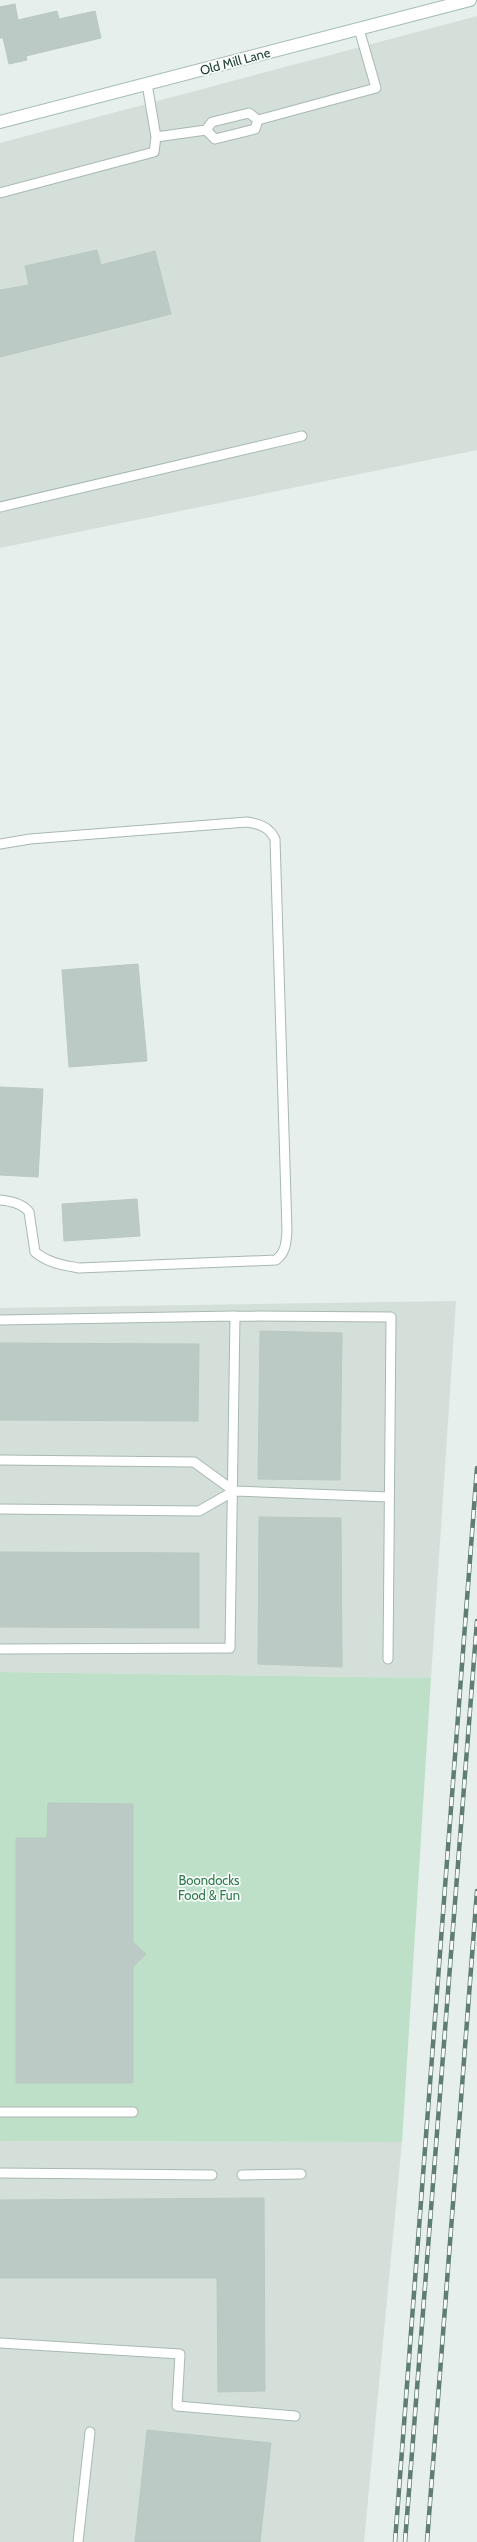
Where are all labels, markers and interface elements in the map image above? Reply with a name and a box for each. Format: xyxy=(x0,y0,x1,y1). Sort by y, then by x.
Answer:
street label: Old Mill Lane xyxy=(198,44,272,78)
park label: Boondocks Food & Fun xyxy=(178,1872,240,1903)

